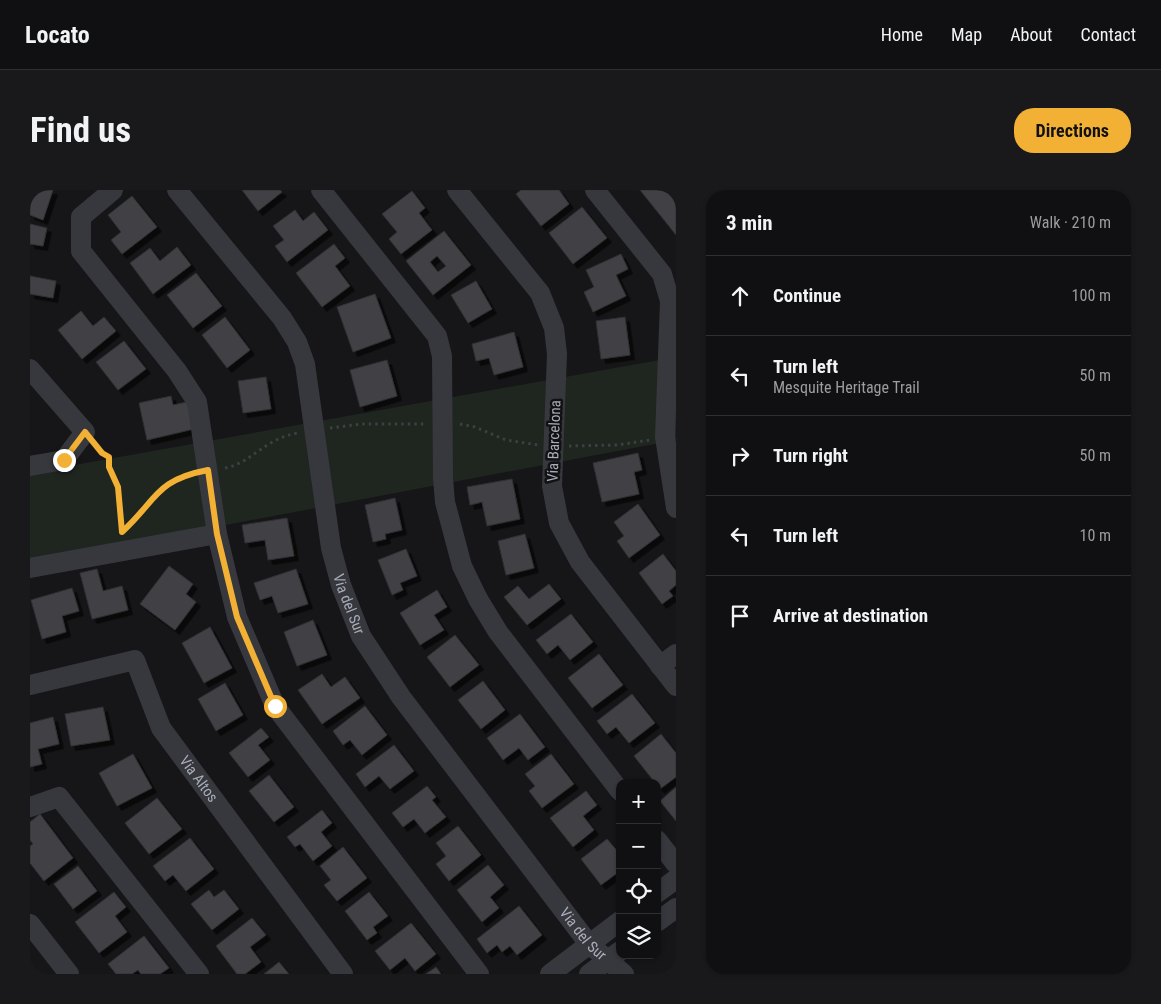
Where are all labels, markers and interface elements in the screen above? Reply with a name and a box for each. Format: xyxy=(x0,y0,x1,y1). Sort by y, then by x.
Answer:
text: Locato xyxy=(25,21,90,49)
text: Home xyxy=(881,24,923,45)
text: Map xyxy=(951,24,982,45)
text: About xyxy=(1010,24,1052,45)
text: Contact xyxy=(1080,24,1136,45)
button: Directions xyxy=(1014,108,1131,153)
text: Find us xyxy=(30,110,131,151)
text: 3 min xyxy=(726,211,773,235)
text: Walk · 210 m xyxy=(1030,213,1111,232)
icon: ahead xyxy=(726,282,754,310)
text: Continue xyxy=(773,284,841,307)
text: 100 m xyxy=(1072,286,1111,305)
text: Turn left xyxy=(773,355,838,378)
icon: left xyxy=(726,362,754,390)
text: 50 m xyxy=(1079,366,1111,385)
text: Mesquite Heritage Trail xyxy=(773,378,920,397)
street label: Via Barcelona xyxy=(544,400,564,482)
icon: right xyxy=(726,442,754,470)
text: Turn right xyxy=(773,444,848,467)
text: 50 m xyxy=(1079,446,1111,465)
route end xyxy=(53,449,76,472)
icon: left xyxy=(726,522,754,550)
text: Turn left xyxy=(773,524,838,547)
text: 10 m xyxy=(1079,526,1111,545)
street label: Via del Sur xyxy=(329,572,369,637)
icon: arrive xyxy=(726,602,754,630)
text: Arrive at destination xyxy=(773,604,928,627)
route start xyxy=(264,695,287,718)
street label: Via Altos xyxy=(176,752,222,806)
map controls xyxy=(616,779,661,959)
button: + xyxy=(616,779,661,824)
button: − xyxy=(616,824,661,869)
button: locate xyxy=(616,869,661,914)
street label: Via del Sur xyxy=(556,904,611,964)
button: layers xyxy=(616,914,661,959)

